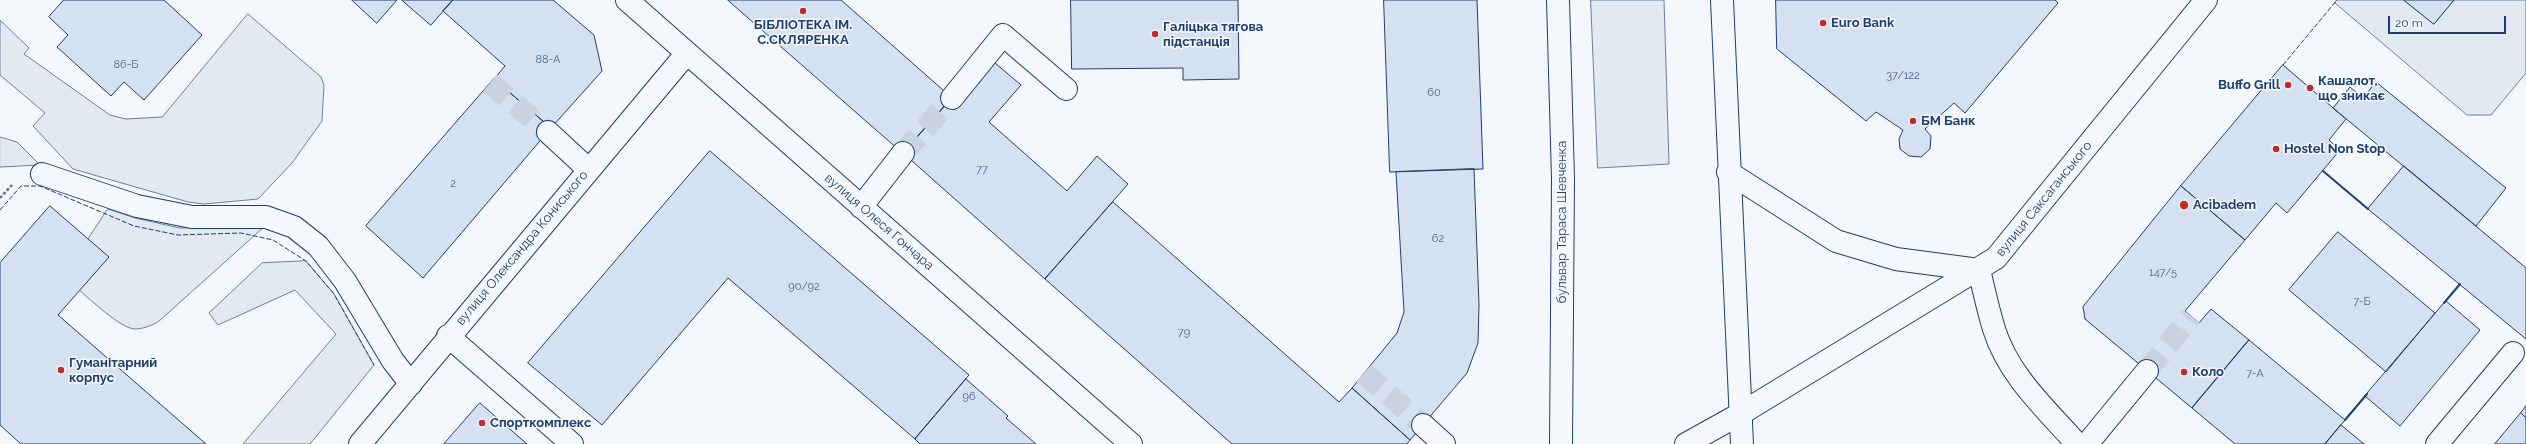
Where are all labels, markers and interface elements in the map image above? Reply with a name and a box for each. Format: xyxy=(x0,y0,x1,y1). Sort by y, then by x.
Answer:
marker: БІБЛІОТЕКА ІМ. С.СКЛЯРЕНКА xyxy=(798,6,808,16)
scale bar xyxy=(2390,8,2508,34)
place label: Euro Bank xyxy=(1831,15,1894,31)
text: 20 m xyxy=(2395,16,2423,30)
place label: БІБЛІОТЕКА ІМ. С.СКЛЯРЕНКА xyxy=(754,17,852,48)
marker: Euro Bank xyxy=(1818,18,1828,28)
place label: Галiцька тягова пiдстанцiя xyxy=(1163,19,1263,50)
marker: Галiцька тягова пiдстанцiя xyxy=(1150,29,1160,39)
house number: 88-А xyxy=(535,53,561,67)
house number: 86-Б xyxy=(114,58,138,72)
house number: 37/122 xyxy=(1886,69,1920,83)
place label: Кашалот, що зникає xyxy=(2318,73,2385,104)
place label: Buffo Grill xyxy=(2218,77,2280,93)
marker: Buffo Grill xyxy=(2283,80,2293,90)
marker: Кашалот, що зникає xyxy=(2305,83,2315,93)
house number: 60 xyxy=(1427,86,1441,100)
place label: БМ Банк xyxy=(1921,113,1975,129)
marker: БМ Банк xyxy=(1908,116,1918,126)
street label: вулиця Саксаганського xyxy=(1993,138,2095,260)
street label: бульвар Тараса Шевченка xyxy=(1554,141,1570,303)
place label: Hostel Non Stop xyxy=(2284,141,2385,157)
marker: Hostel Non Stop xyxy=(2271,144,2281,154)
house number: 77 xyxy=(976,163,988,177)
street label: вулиця Олександра Кониського xyxy=(453,167,591,329)
street label: вулиця Олеся Гончара xyxy=(821,170,937,274)
house number: 2 xyxy=(450,177,456,191)
place label: Acibadem xyxy=(2193,197,2256,213)
marker: Acibadem xyxy=(2178,199,2190,211)
house number: 62 xyxy=(1432,232,1444,246)
house number: 147/5 xyxy=(2149,266,2177,280)
house number: 90/92 xyxy=(788,280,820,294)
house number: 7-Б xyxy=(2353,295,2371,309)
house number: 79 xyxy=(1178,326,1190,340)
place label: Гуманітарний корпус xyxy=(69,355,157,386)
place label: Коло xyxy=(2192,364,2224,380)
marker: Гуманітарний корпус xyxy=(56,365,66,375)
marker: Коло xyxy=(2179,367,2189,377)
house number: 7-А xyxy=(2246,367,2264,381)
house number: 96 xyxy=(962,390,976,404)
place label: Спорткомплекс xyxy=(490,415,591,431)
marker: Спорткомплекс xyxy=(477,418,487,428)

